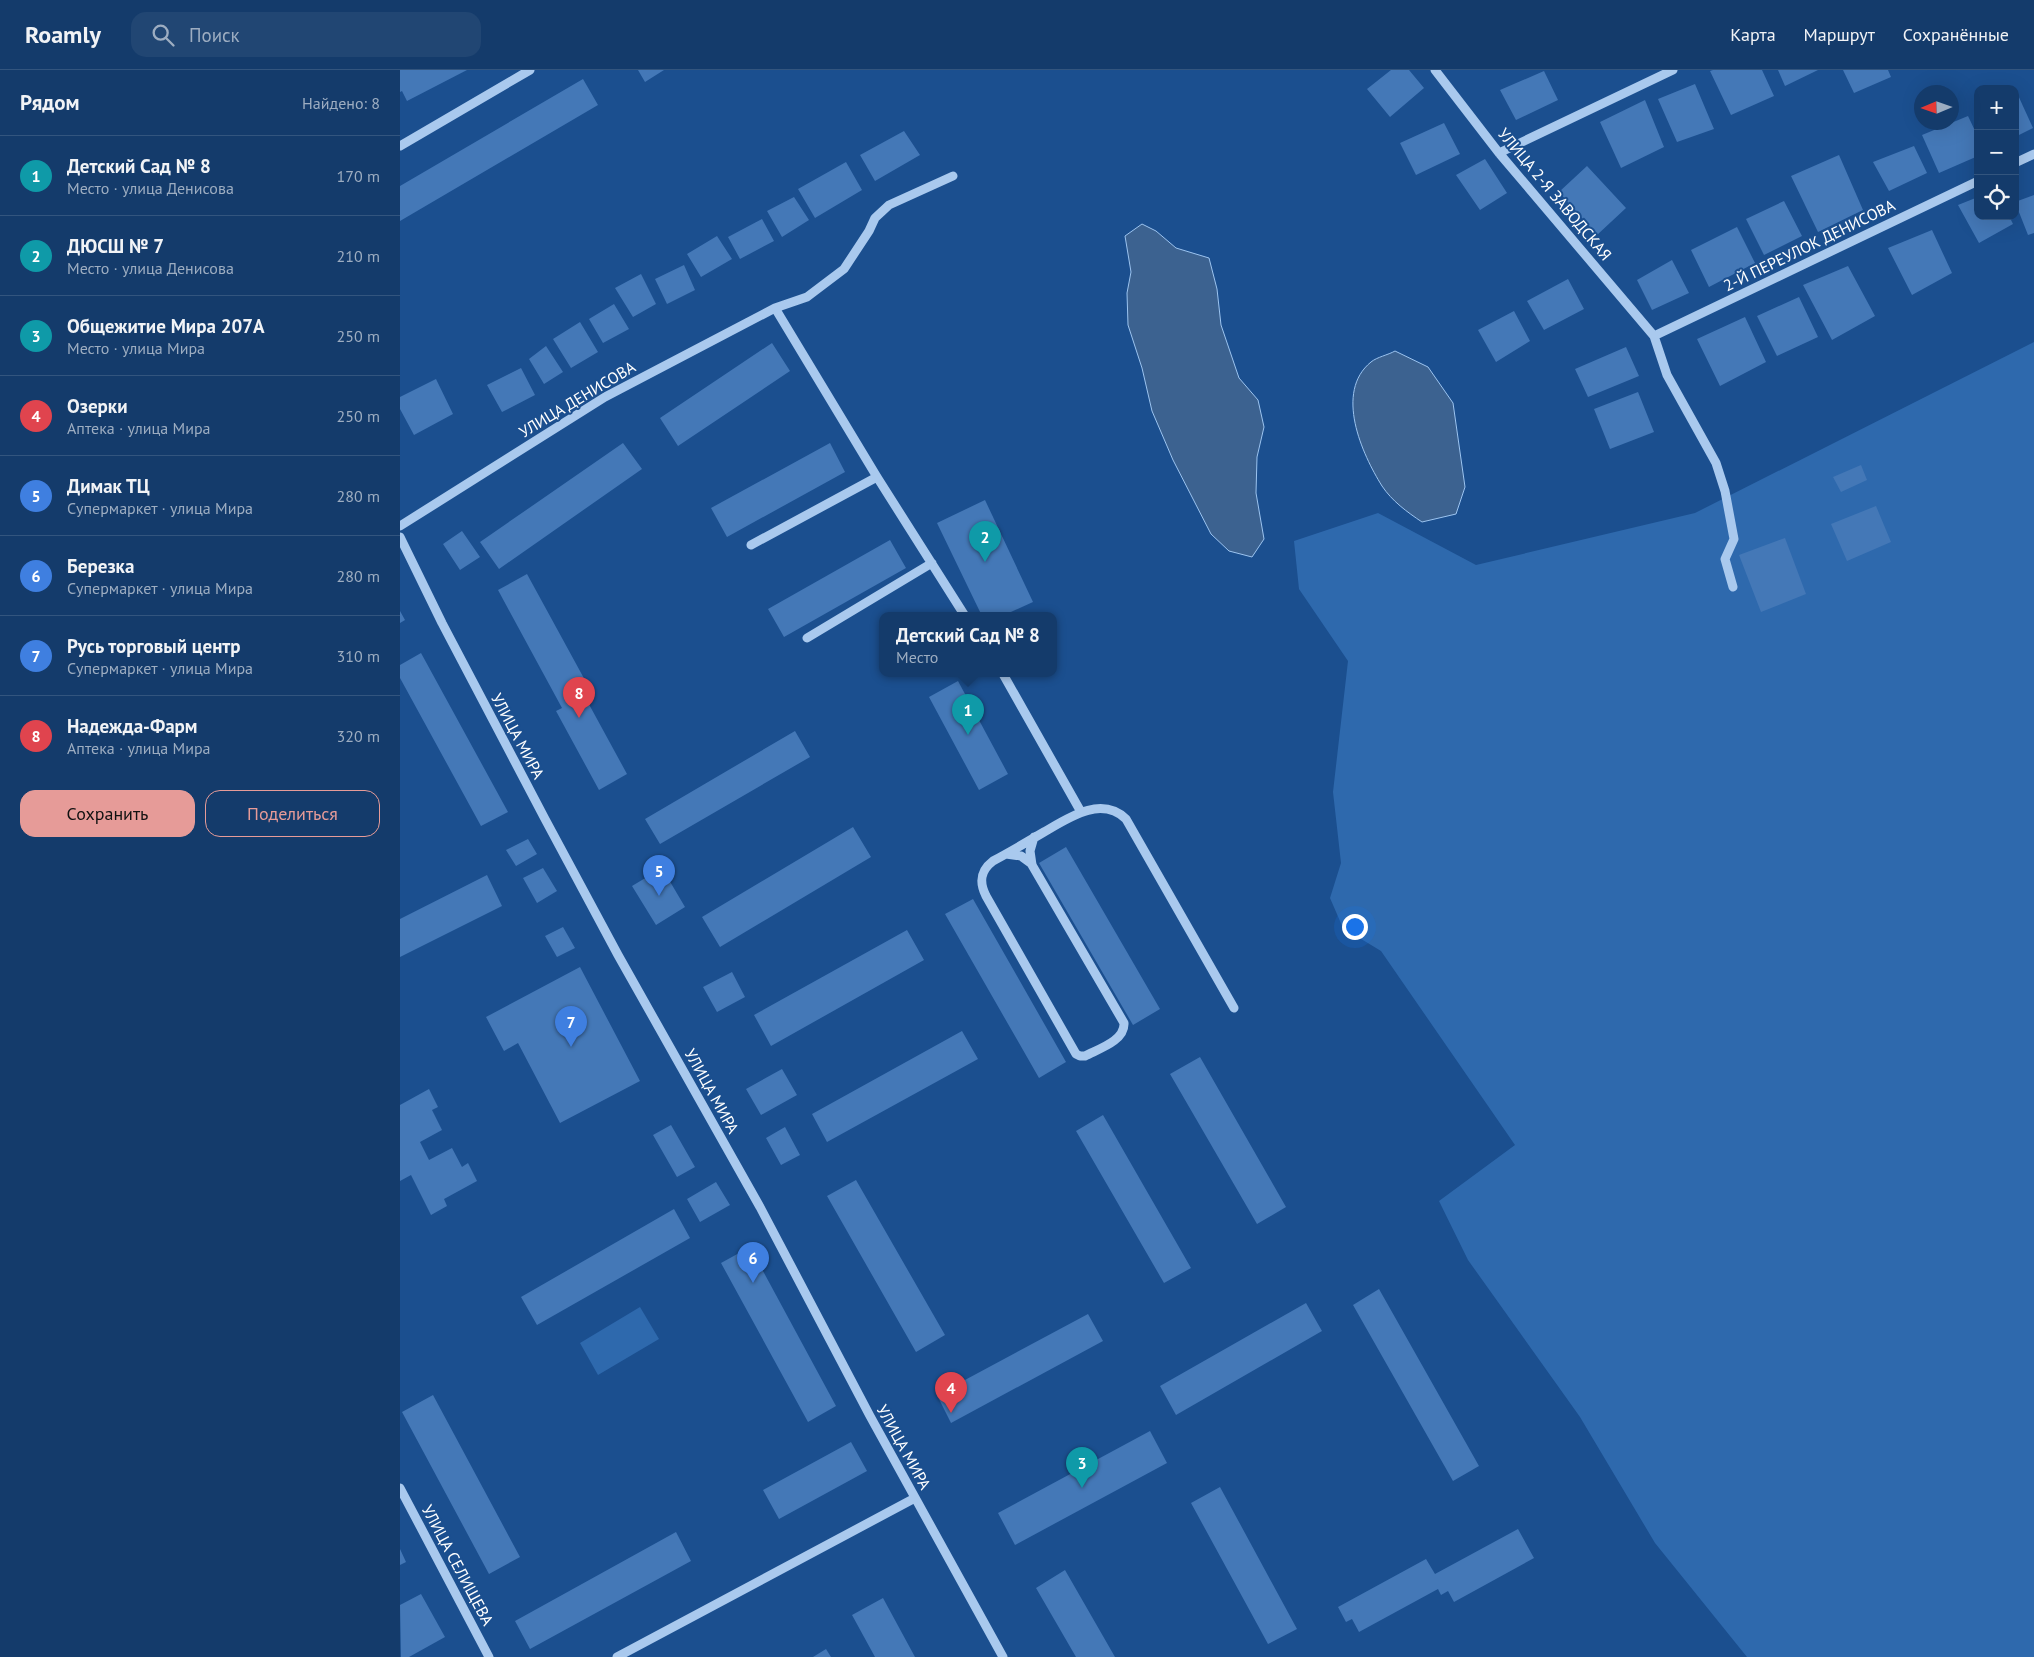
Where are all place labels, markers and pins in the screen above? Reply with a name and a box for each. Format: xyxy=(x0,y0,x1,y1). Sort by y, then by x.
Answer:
pin: 2 xyxy=(969,521,1001,562)
pin: 8 xyxy=(563,677,595,718)
pin: 1 xyxy=(952,694,984,735)
pin: 5 xyxy=(643,855,675,896)
pin: 7 xyxy=(555,1006,587,1047)
pin: 6 xyxy=(737,1242,769,1283)
pin: 4 xyxy=(935,1372,967,1413)
pin: 3 xyxy=(1066,1447,1098,1488)

